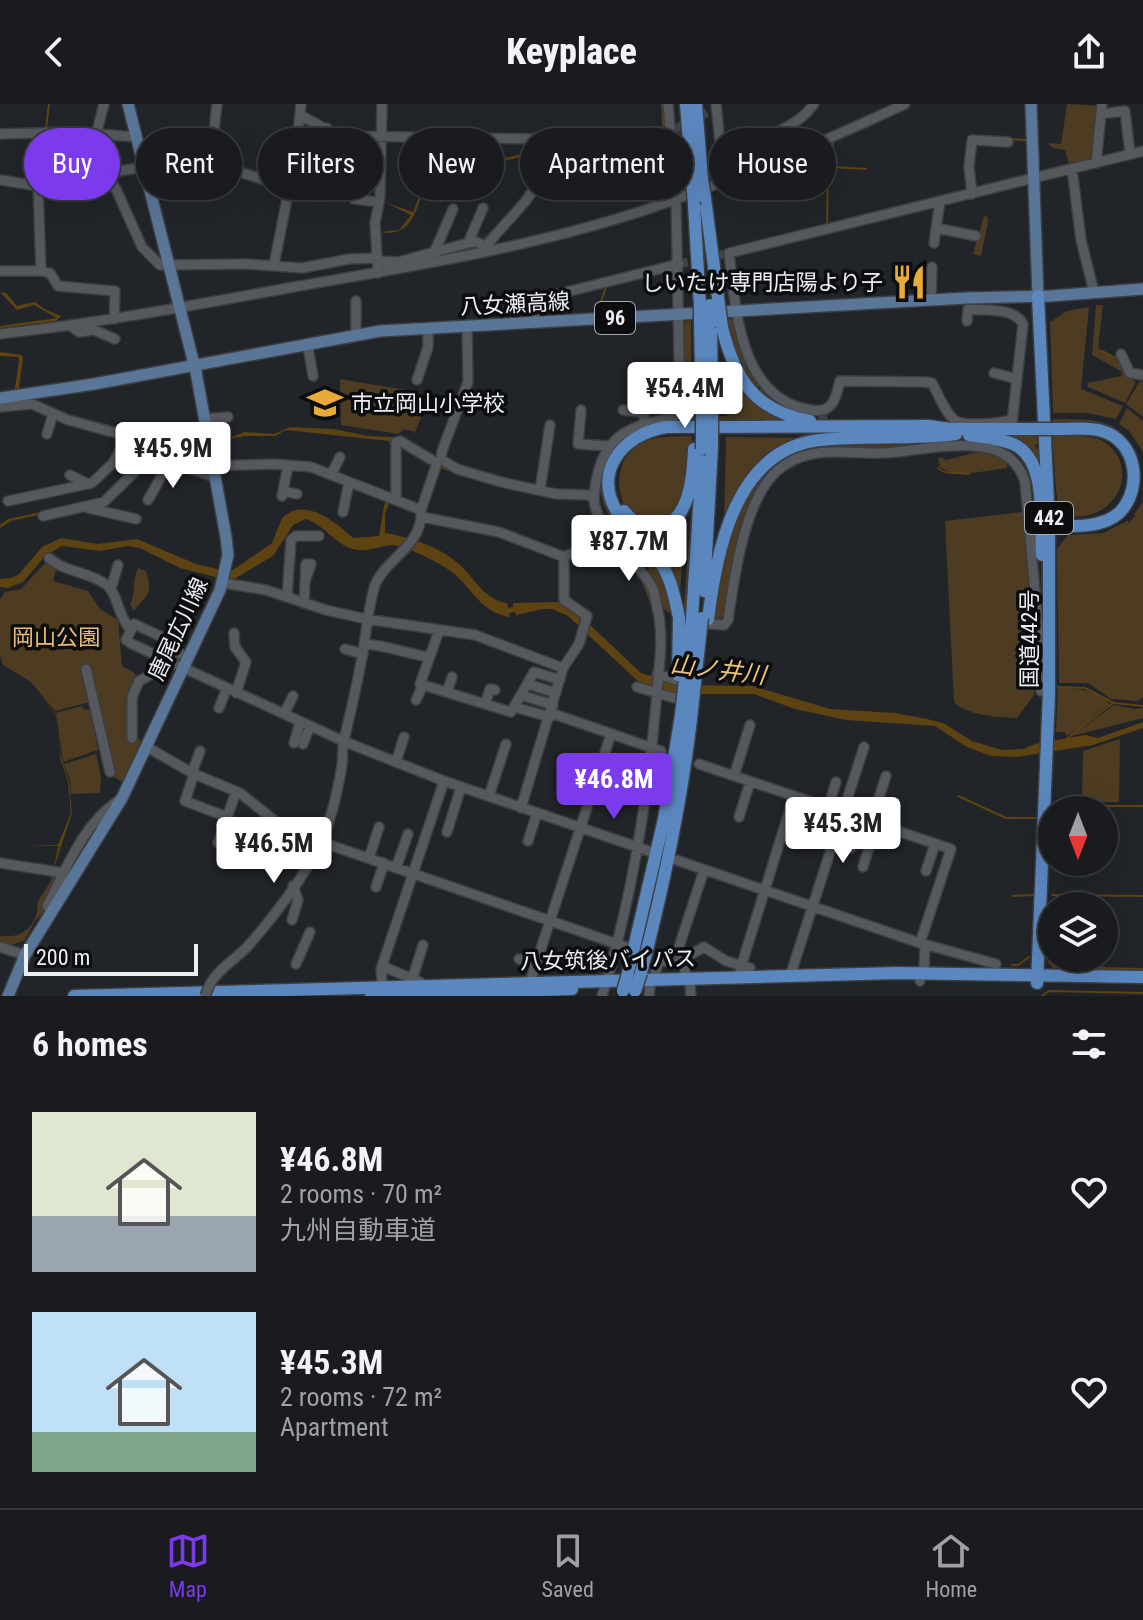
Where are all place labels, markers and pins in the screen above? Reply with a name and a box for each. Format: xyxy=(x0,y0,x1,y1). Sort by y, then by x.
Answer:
restaurant icon: しいたけ専門店陽より子 xyxy=(890,263,928,301)
place label: しいたけ専門店陽より子 xyxy=(641,270,883,295)
pin: ¥54.4M xyxy=(620,362,750,430)
school or university icon: 市立岡山小学校 xyxy=(306,384,344,422)
place label: 市立岡山小学校 xyxy=(351,391,505,416)
pin: ¥45.9M xyxy=(108,422,238,490)
pin: ¥87.7M xyxy=(564,515,694,583)
pin: ¥46.8M xyxy=(549,753,679,821)
pin: ¥45.3M xyxy=(778,797,908,865)
pin: ¥46.5M xyxy=(209,817,339,885)

